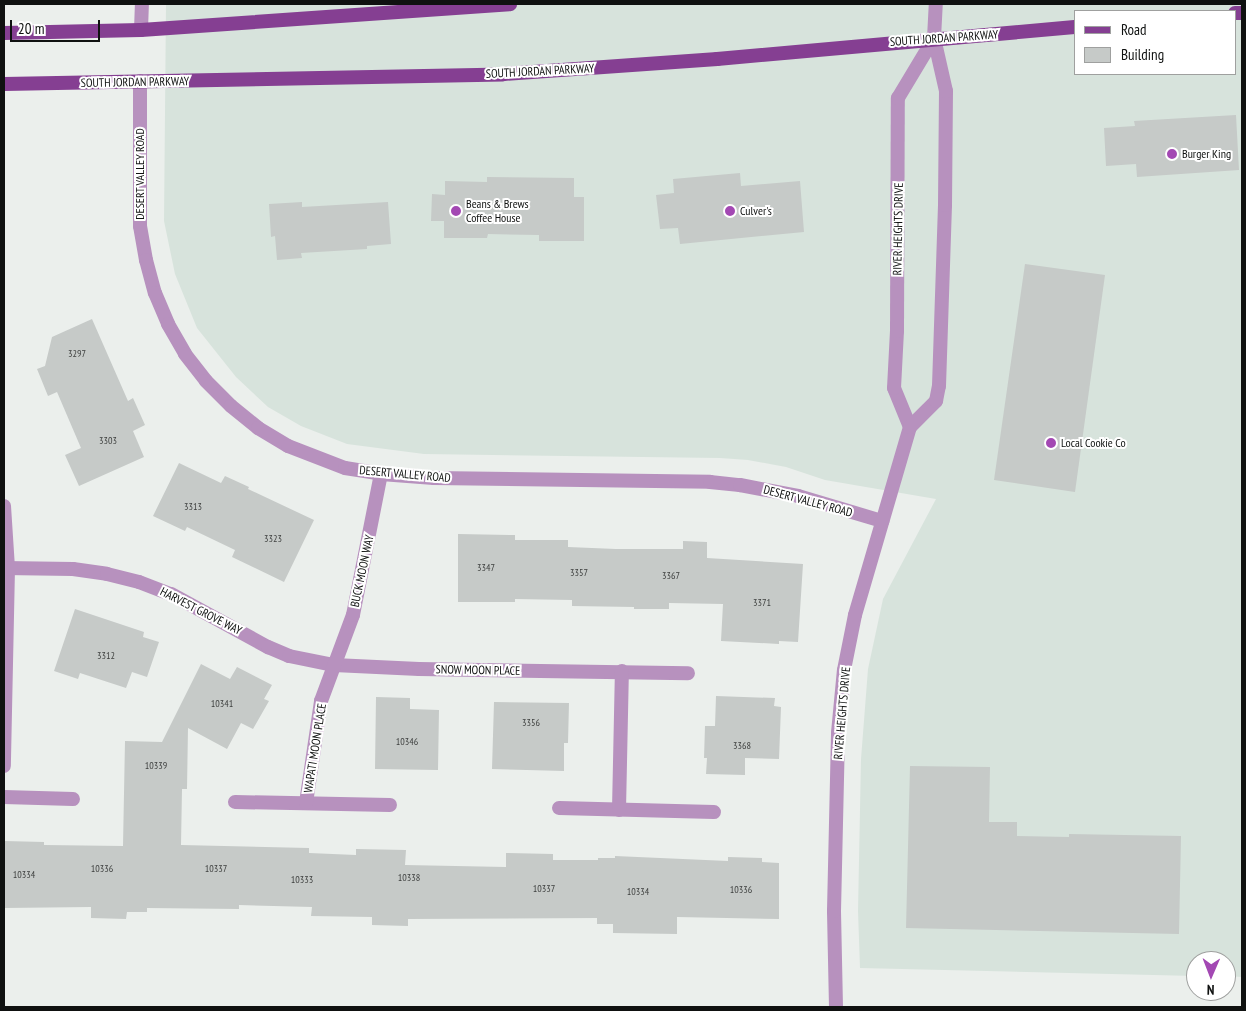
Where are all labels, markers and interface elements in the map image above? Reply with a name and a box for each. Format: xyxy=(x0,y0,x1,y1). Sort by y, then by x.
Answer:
scale bar xyxy=(12,10,102,42)
legend xyxy=(1074,10,1236,75)
text: 20 m xyxy=(18,19,44,38)
text: Road xyxy=(1121,20,1147,39)
street label: SOUTH JORDAN PARKWAY xyxy=(889,27,999,49)
text: Building xyxy=(1121,45,1164,64)
street label: SOUTH JORDAN PARKWAY xyxy=(485,61,595,81)
street label: SOUTH JORDAN PARKWAY xyxy=(81,74,189,90)
street label: DESERT VALLEY ROAD xyxy=(133,128,147,220)
place label: Burger King xyxy=(1182,147,1231,161)
marker: Burger King xyxy=(1166,148,1178,160)
street label: RIVER HEIGHTS DRIVE xyxy=(890,182,906,276)
place label: Beans & Brews Coffee House xyxy=(466,197,529,225)
place label: Culver's xyxy=(740,204,772,218)
marker: Beans & Brews Coffee House xyxy=(450,205,462,217)
marker: Culver's xyxy=(724,205,736,217)
house number: 3297 xyxy=(68,348,86,360)
house number: 3303 xyxy=(99,435,117,447)
place label: Local Cookie Co xyxy=(1061,436,1126,450)
marker: Local Cookie Co xyxy=(1045,437,1057,449)
street label: DESERT VALLEY ROAD xyxy=(358,463,452,485)
street label: DESERT VALLEY ROAD xyxy=(761,482,855,520)
house number: 3313 xyxy=(184,501,202,513)
house number: 3323 xyxy=(264,533,282,545)
street label: BUCK MOON WAY xyxy=(347,533,377,609)
house number: 3347 xyxy=(477,562,495,574)
house number: 3357 xyxy=(570,567,588,579)
house number: 3367 xyxy=(662,570,680,582)
street label: HARVEST GROVE WAY xyxy=(158,584,244,638)
house number: 3371 xyxy=(753,597,771,609)
house number: 3312 xyxy=(97,650,115,662)
street label: SNOW MOON PLACE xyxy=(435,662,521,678)
street label: RIVER HEIGHTS DRIVE xyxy=(831,666,853,760)
house number: 10341 xyxy=(211,698,233,710)
street label: WAPATI MOON PLACE xyxy=(301,702,329,794)
house number: 3356 xyxy=(522,717,540,729)
house number: 10346 xyxy=(396,736,418,748)
house number: 3368 xyxy=(733,740,751,752)
house number: 10339 xyxy=(145,760,167,772)
house number: 10336 xyxy=(91,863,113,875)
house number: 10337 xyxy=(205,863,227,875)
house number: 10334 xyxy=(13,869,35,881)
house number: 10338 xyxy=(398,872,420,884)
house number: 10333 xyxy=(291,874,313,886)
house number: 10337 xyxy=(533,883,555,895)
house number: 10336 xyxy=(730,884,752,896)
house number: 10334 xyxy=(627,886,649,898)
north arrow xyxy=(1186,951,1236,1001)
text: N xyxy=(1207,981,1215,999)

